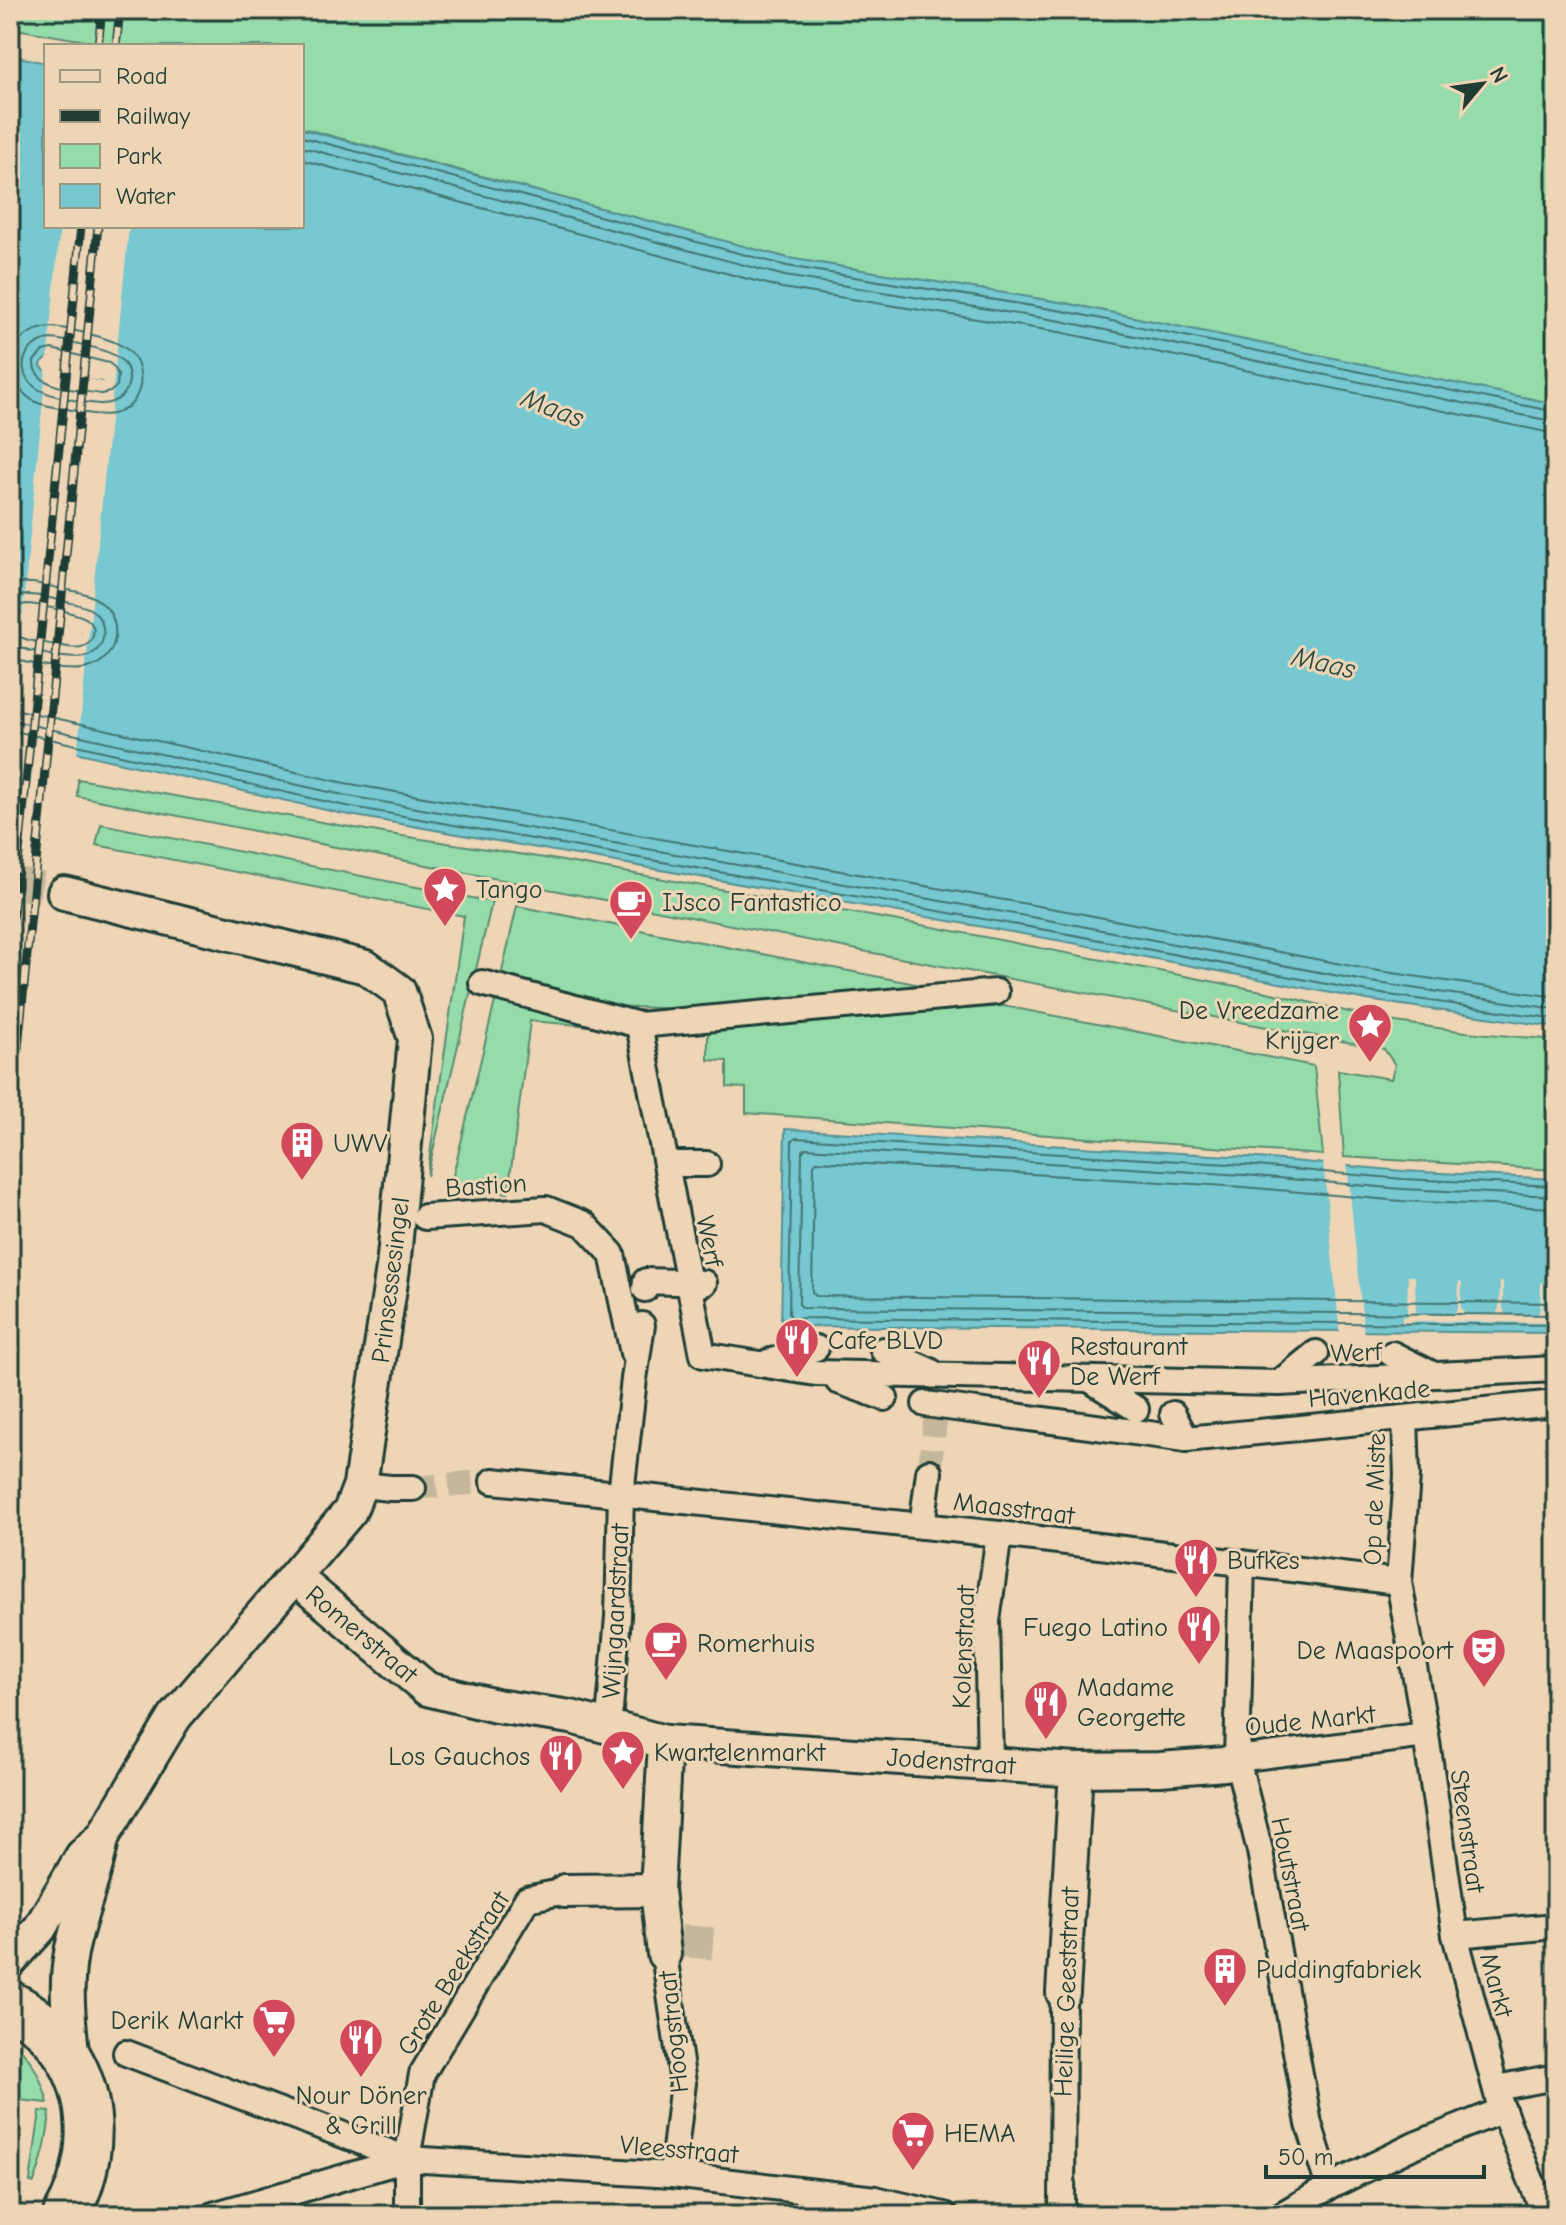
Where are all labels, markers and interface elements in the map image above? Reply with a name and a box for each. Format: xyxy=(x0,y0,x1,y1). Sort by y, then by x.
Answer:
legend xyxy=(44,44,304,228)
north arrow xyxy=(1442,44,1522,124)
text: Road xyxy=(116,62,168,90)
text: N xyxy=(1484,62,1513,87)
text: Railway xyxy=(116,102,190,130)
text: Park xyxy=(116,142,162,170)
text: Water xyxy=(116,182,176,210)
water label: Maas xyxy=(516,381,589,434)
water label: Maas xyxy=(1288,640,1359,686)
place icon: Tango xyxy=(421,865,469,928)
place label: Tango xyxy=(476,875,542,905)
cafe icon: IJsco Fantastico xyxy=(607,878,655,941)
place label: IJsco Fantastico xyxy=(662,888,842,918)
place label: De Vreedzame Krijger xyxy=(1179,996,1340,1056)
place icon: De Vreedzame Krijger xyxy=(1346,1001,1394,1064)
building icon: UWV xyxy=(278,1119,326,1182)
place label: UWV xyxy=(333,1129,388,1159)
street label: Bastion xyxy=(444,1168,528,1204)
street label: Prinsessesingel xyxy=(366,1195,416,1365)
street label: Werf xyxy=(689,1213,729,1271)
restaurant icon: Cafe BLVD xyxy=(773,1316,821,1379)
place label: Cafe BLVD xyxy=(828,1326,943,1356)
place label: Restaurant De Werf xyxy=(1070,1332,1189,1392)
restaurant icon: Restaurant De Werf xyxy=(1015,1337,1063,1400)
street label: Werf xyxy=(1330,1337,1384,1369)
street label: Havenkade xyxy=(1307,1374,1431,1414)
street label: Op de Miste xyxy=(1358,1432,1392,1566)
street label: Maasstraat xyxy=(952,1487,1078,1531)
street label: Wijngaardstraat xyxy=(596,1521,636,1699)
restaurant icon: Bufkes xyxy=(1172,1536,1220,1599)
place label: Bufkes xyxy=(1227,1546,1300,1576)
street label: Romerstraat xyxy=(300,1580,424,1691)
street label: Kolenstraat xyxy=(947,1583,981,1709)
restaurant icon: Fuego Latino xyxy=(1175,1603,1223,1666)
place label: Fuego Latino xyxy=(1023,1613,1168,1643)
cafe icon: Romerhuis xyxy=(642,1619,690,1682)
theatre icon: De Maaspoort xyxy=(1460,1626,1508,1689)
place label: Romerhuis xyxy=(697,1629,815,1659)
place label: De Maaspoort xyxy=(1296,1636,1455,1666)
place label: Madame Georgette xyxy=(1077,1673,1186,1733)
restaurant icon: Madame Georgette xyxy=(1022,1678,1070,1741)
street label: Oude Markt xyxy=(1243,1699,1378,1743)
place icon: Kwartelenmarkt xyxy=(599,1728,647,1791)
restaurant icon: Los Gauchos xyxy=(537,1732,585,1795)
place label: Kwartelenmarkt xyxy=(654,1738,827,1768)
place label: Los Gauchos xyxy=(388,1742,530,1772)
street label: Jodenstraat xyxy=(885,1743,1018,1782)
street label: Steenstraat xyxy=(1444,1768,1491,1896)
street label: Houtstraat xyxy=(1264,1815,1316,1935)
street label: Grote Beekstraat xyxy=(391,1885,517,2061)
street label: Heilige Geeststraat xyxy=(1048,1885,1086,2098)
building icon: Puddingfabriek xyxy=(1201,1945,1249,2008)
street label: Markt xyxy=(1473,1950,1519,2022)
place label: Puddingfabriek xyxy=(1256,1955,1422,1985)
street label: Hoogstraat xyxy=(653,1968,695,2094)
supermarket icon: Derik Markt xyxy=(250,1996,298,2059)
place label: Derik Markt xyxy=(111,2006,245,2036)
restaurant icon: Nour Döner & Grill xyxy=(337,2016,385,2079)
place label: Nour Döner & Grill xyxy=(296,2081,427,2141)
supermarket icon: HEMA xyxy=(889,2109,937,2172)
place label: HEMA xyxy=(944,2119,1015,2149)
scale bar xyxy=(1266,2129,1484,2179)
street label: Vleesstraat xyxy=(618,2130,741,2170)
text: 50 m xyxy=(1278,2143,1334,2171)

